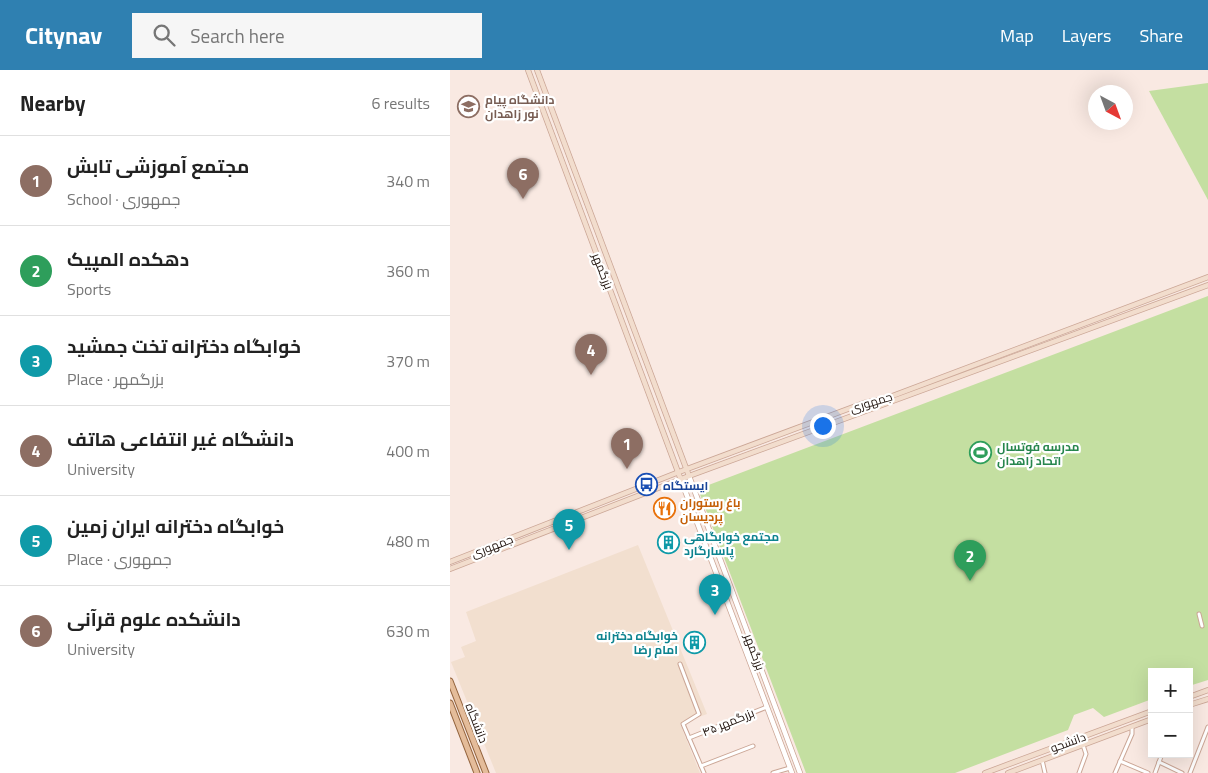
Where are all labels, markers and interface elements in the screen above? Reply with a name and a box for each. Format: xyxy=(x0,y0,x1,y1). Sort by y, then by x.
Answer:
search box xyxy=(132,13,482,58)
text: Citynav xyxy=(25,17,102,53)
icon: search xyxy=(150,21,178,49)
text: Search here xyxy=(190,21,285,50)
text: Map xyxy=(1000,22,1034,49)
text: Layers xyxy=(1062,22,1111,49)
text: Share xyxy=(1139,22,1183,49)
north arrow xyxy=(1088,85,1133,130)
text: Nearby xyxy=(20,87,85,119)
place label: دانشگاه پیام نور زاهدان xyxy=(485,90,555,123)
text: 6 results xyxy=(371,91,430,115)
school or university icon: دانشگاه پیام نور زاهدان xyxy=(457,94,481,118)
text: مجتمع آموزشی تابش xyxy=(67,151,249,180)
pin: 6 xyxy=(507,158,539,199)
text: 1 xyxy=(32,169,40,193)
text: 340 m xyxy=(386,169,430,193)
text: School · جمهوری xyxy=(67,187,180,211)
text: دهکده المپیک xyxy=(67,244,189,273)
street label: بزرگمهر xyxy=(587,249,619,292)
text: 2 xyxy=(32,259,40,283)
text: 360 m xyxy=(386,259,430,283)
text: Sports xyxy=(67,277,111,301)
text: خوابگاه دخترانه تخت جمشید xyxy=(67,331,301,360)
pin: 4 xyxy=(575,334,607,375)
text: 3 xyxy=(32,349,40,373)
text: 370 m xyxy=(386,349,430,373)
text: Place · بزرگمهر xyxy=(67,367,164,391)
street label: جمهوری xyxy=(847,387,895,417)
your location xyxy=(810,413,836,439)
text: دانشگاه غیر انتفاعی هاتف xyxy=(67,424,294,453)
pin: 1 xyxy=(611,428,643,469)
place label: مدرسه فوتسال اتحاد زاهدان xyxy=(997,437,1080,470)
text: 4 xyxy=(32,439,40,463)
text: 400 m xyxy=(386,439,430,463)
sports icon: مدرسه فوتسال اتحاد زاهدان xyxy=(969,441,993,465)
text: University xyxy=(67,457,135,481)
bus stop icon: ایستگاه xyxy=(635,473,659,497)
place label: ایستگاه xyxy=(663,476,708,495)
place label: باغ رستوران پردیسان xyxy=(680,493,741,526)
restaurant icon: باغ رستوران پردیسان xyxy=(652,497,676,521)
pin: 5 xyxy=(553,509,585,550)
text: خوابگاه دخترانه ایران زمین xyxy=(67,511,284,540)
place label: مجتمع خوابگاهی پاسارگارد xyxy=(684,527,779,560)
text: 5 xyxy=(32,529,40,553)
text: 480 m xyxy=(386,529,430,553)
street label: جمهوری xyxy=(468,529,516,563)
building icon: مجتمع خوابگاهی پاسارگارد xyxy=(656,531,680,555)
pin: 2 xyxy=(954,540,986,581)
text: Place · جمهوری xyxy=(67,547,172,571)
pin: 3 xyxy=(699,574,731,615)
text: دانشکده علوم قرآنی xyxy=(67,604,241,633)
text: 6 xyxy=(32,619,40,643)
text: 630 m xyxy=(386,619,430,643)
place label: خوابگاه دخترانه امام رضا xyxy=(596,626,678,659)
building icon: خوابگاه دخترانه امام رضا xyxy=(682,630,706,654)
street label: بزرگمهر xyxy=(739,630,770,673)
text: University xyxy=(67,637,135,661)
map controls xyxy=(1148,668,1193,758)
button: + xyxy=(1148,668,1193,713)
street label: دانشگاه xyxy=(461,700,493,746)
street label: بزرگمهر ۴۵ xyxy=(699,703,757,741)
button: − xyxy=(1148,713,1193,758)
street label: دانشجو xyxy=(1047,727,1089,757)

